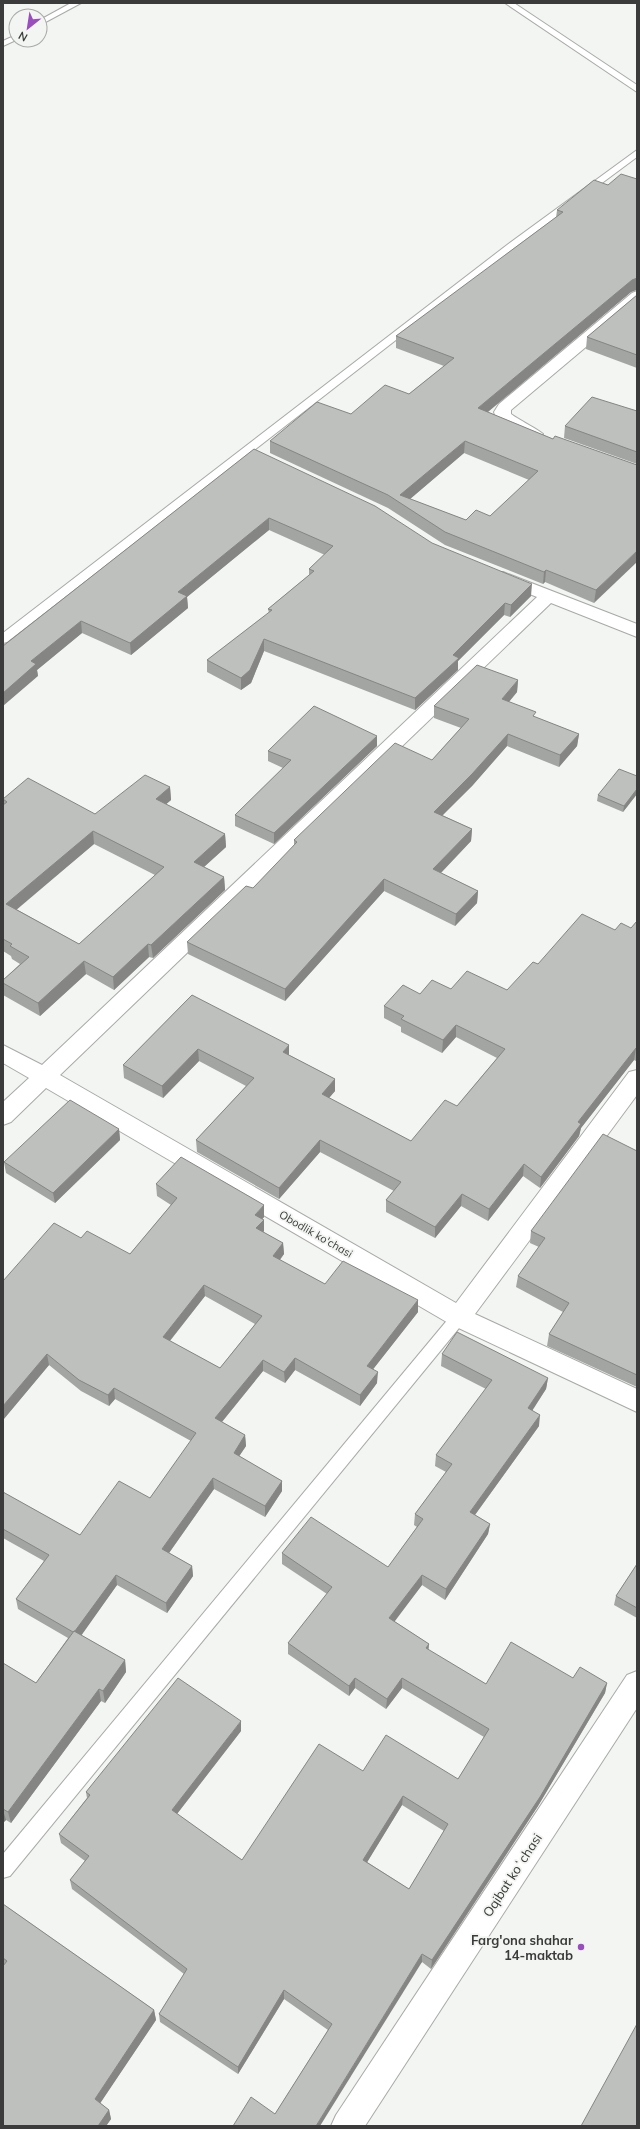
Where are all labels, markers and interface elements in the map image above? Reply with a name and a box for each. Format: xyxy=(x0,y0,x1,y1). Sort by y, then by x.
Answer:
north arrow xyxy=(8,8,48,48)
text: N xyxy=(16,29,30,45)
street label: Obodlik ko'chasi xyxy=(277,1207,355,1261)
street label: Oqibat koʻchasi xyxy=(479,1830,545,1920)
place label: Farg'ona shahar 14-maktab xyxy=(471,1932,574,1963)
marker: Farg'ona shahar 14-maktab xyxy=(576,1942,586,1952)

